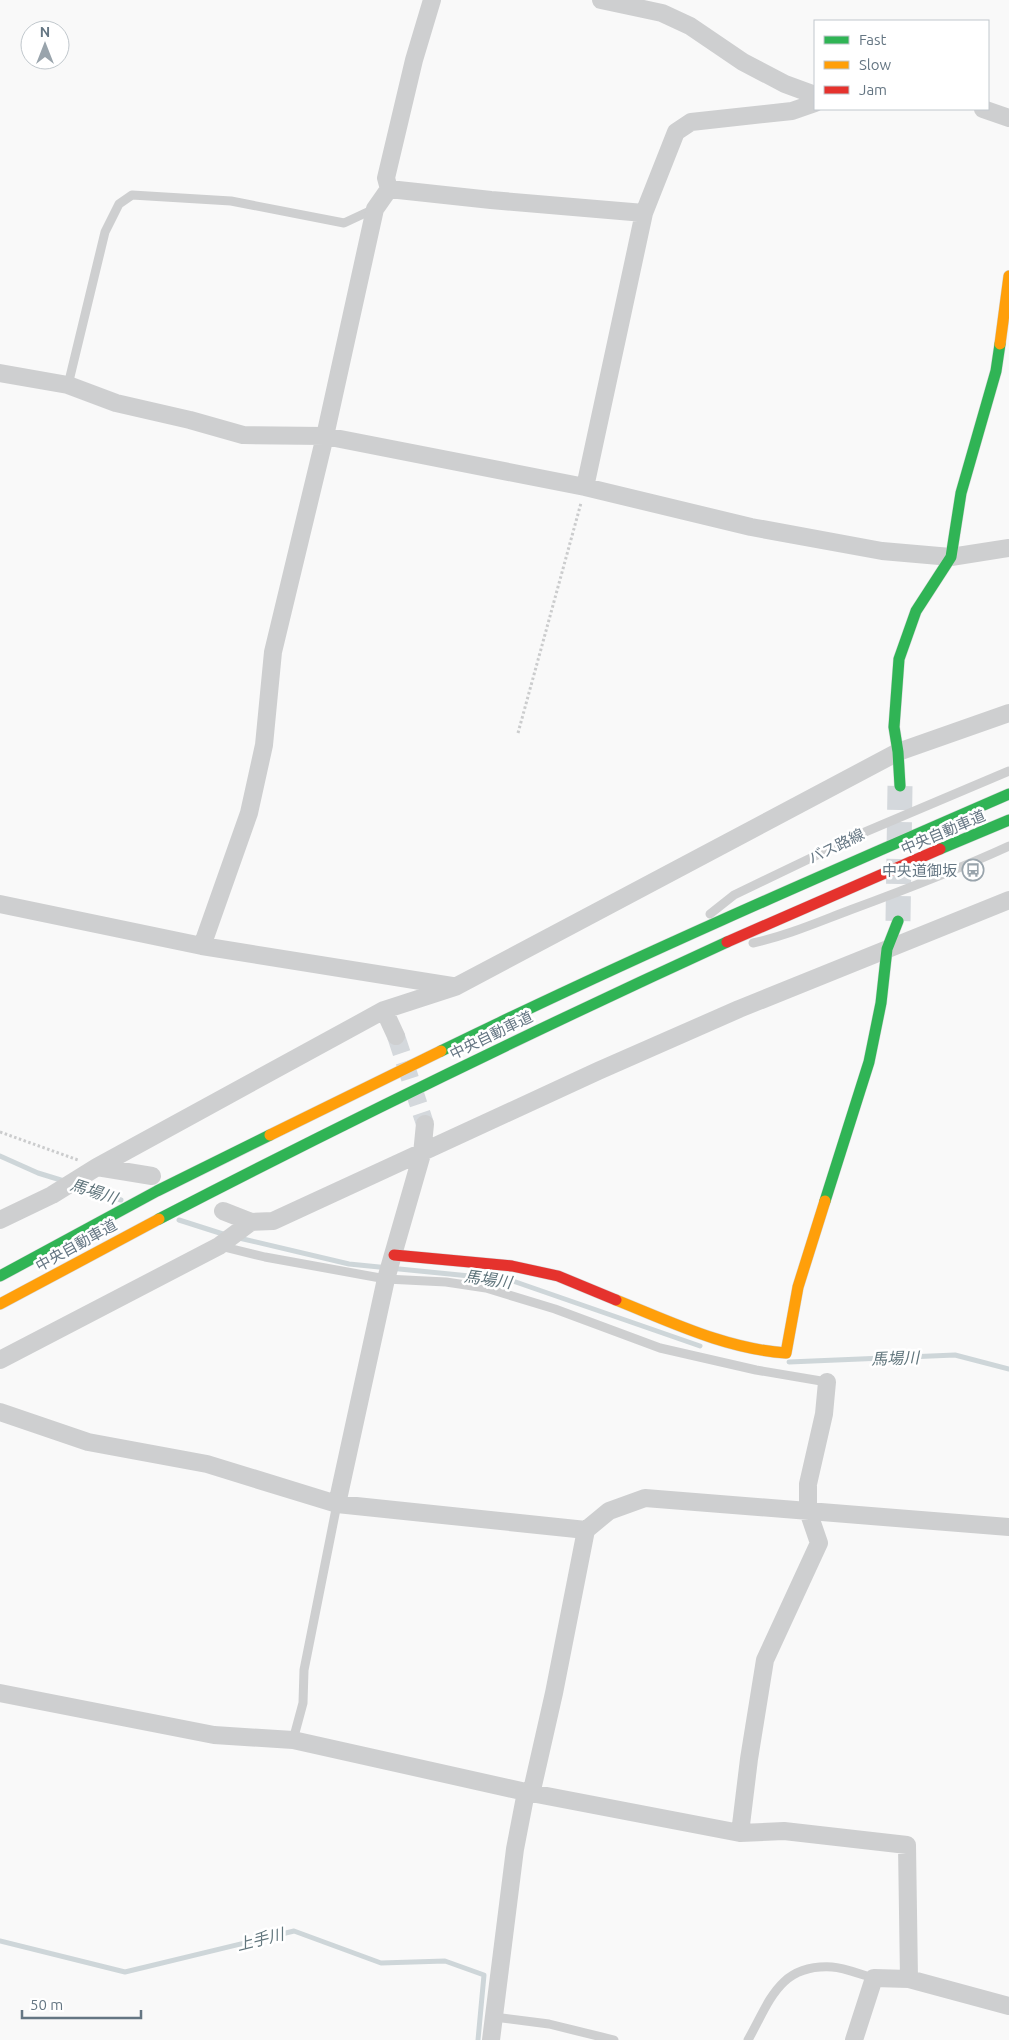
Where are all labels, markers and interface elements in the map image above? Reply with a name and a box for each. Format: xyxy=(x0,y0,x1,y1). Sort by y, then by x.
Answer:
north arrow xyxy=(20,20,70,70)
legend xyxy=(814,20,989,110)
text: N xyxy=(40,24,50,40)
text: Fast xyxy=(859,31,887,48)
text: Slow xyxy=(859,56,892,73)
text: Jam xyxy=(859,81,887,98)
street label: 中央自動車道 xyxy=(898,807,988,857)
street label: バス路線 xyxy=(805,825,867,867)
bus stop icon: 中央道御坂 xyxy=(961,858,985,882)
place label: 中央道御坂 xyxy=(882,862,957,879)
street label: 中央自動車道 xyxy=(447,1008,535,1062)
water label: 馬場川 xyxy=(68,1175,122,1208)
street label: 中央自動車道 xyxy=(33,1216,119,1274)
water label: 馬場川 xyxy=(463,1267,515,1292)
water label: 馬場川 xyxy=(871,1348,921,1368)
water label: 上手川 xyxy=(235,1924,287,1954)
scale bar xyxy=(22,1988,141,2020)
text: 50 m xyxy=(30,1996,63,2013)

